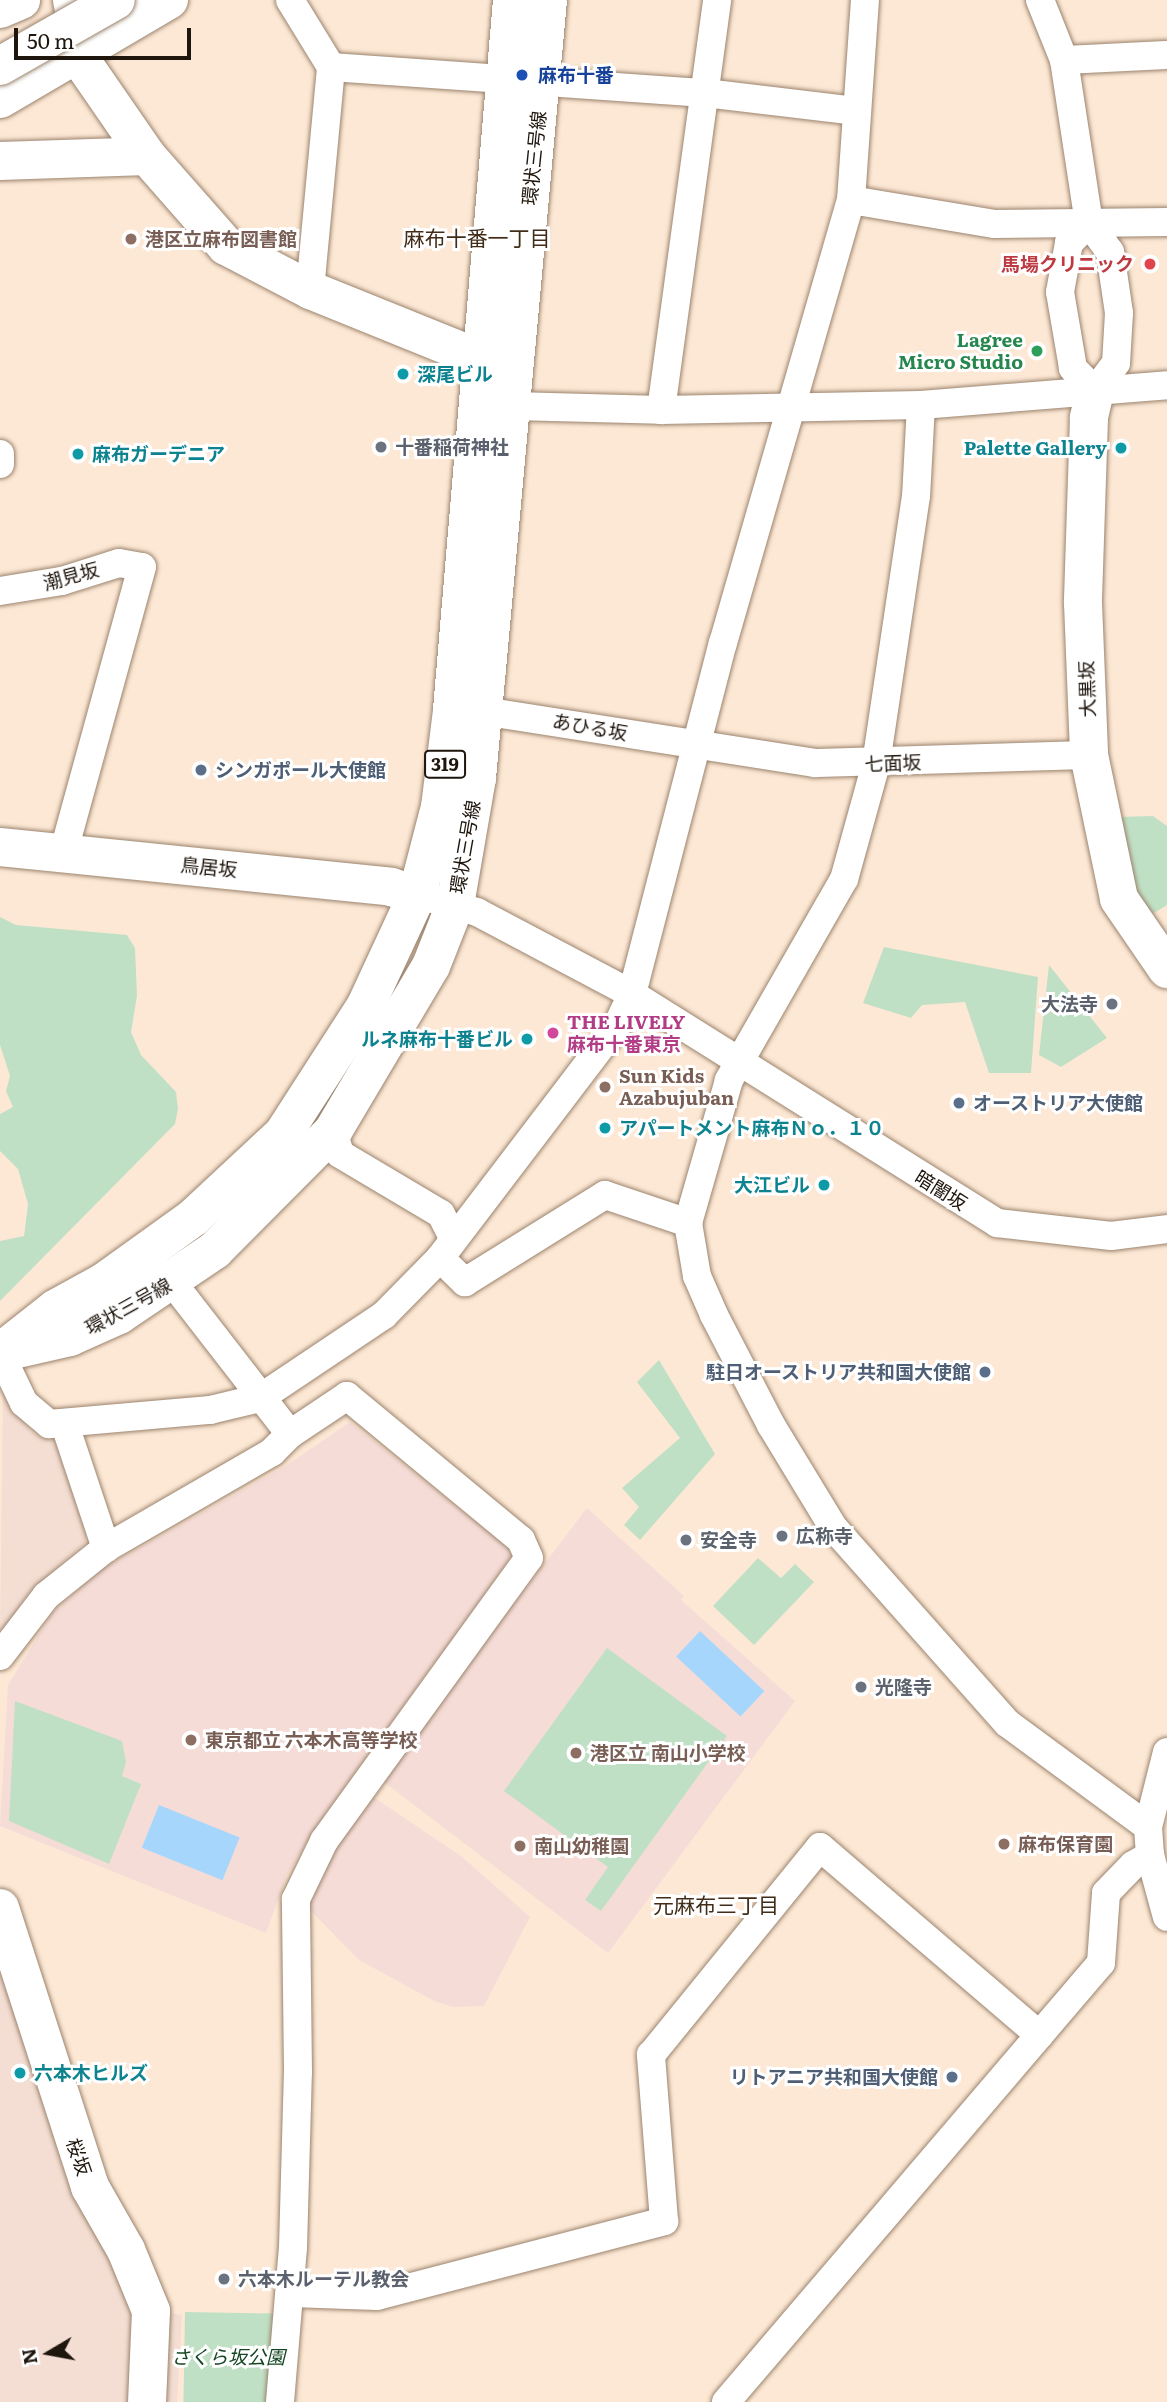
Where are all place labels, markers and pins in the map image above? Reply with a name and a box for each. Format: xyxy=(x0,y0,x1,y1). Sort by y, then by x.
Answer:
place label: 麻布十番 xyxy=(538,64,614,86)
marker: 麻布十番 xyxy=(512,65,532,85)
place label: 港区立麻布図書館 xyxy=(145,228,297,250)
marker: 港区立麻布図書館 xyxy=(123,231,139,247)
place label: 馬場クリニック xyxy=(1001,253,1134,275)
marker: 馬場クリニック xyxy=(1140,254,1160,274)
place label: Lagree Micro Studio xyxy=(898,329,1023,373)
marker: Lagree Micro Studio xyxy=(1029,343,1045,359)
place label: 深尾ビル xyxy=(417,363,493,385)
marker: 深尾ビル xyxy=(395,366,411,382)
place label: 十番稲荷神社 xyxy=(395,436,509,458)
place label: Palette Gallery xyxy=(964,437,1107,459)
marker: 十番稲荷神社 xyxy=(373,439,389,455)
marker: Palette Gallery xyxy=(1113,440,1129,456)
place label: 麻布ガーデニア xyxy=(92,443,225,465)
marker: 麻布ガーデニア xyxy=(70,446,86,462)
place label: シンガポール大使館 xyxy=(215,759,386,781)
marker: シンガポール大使館 xyxy=(193,762,209,778)
place label: 大法寺 xyxy=(1041,993,1098,1015)
marker: 大法寺 xyxy=(1104,996,1120,1012)
place label: THE LIVELY 麻布十番東京 xyxy=(567,1011,685,1055)
marker: THE LIVELY 麻布十番東京 xyxy=(545,1025,561,1041)
place label: ルネ麻布十番ビル xyxy=(361,1028,513,1050)
marker: ルネ麻布十番ビル xyxy=(519,1031,535,1047)
place label: Sun Kids Azabujuban xyxy=(619,1065,734,1109)
marker: Sun Kids Azabujuban xyxy=(597,1079,613,1095)
place label: オーストリア大使館 xyxy=(973,1092,1144,1114)
marker: オーストリア大使館 xyxy=(951,1095,967,1111)
place label: アパートメント麻布Ｎｏ．１０ xyxy=(619,1117,885,1139)
marker: アパートメント麻布Ｎｏ．１０ xyxy=(597,1120,613,1136)
place label: 大江ビル xyxy=(734,1174,810,1196)
marker: 大江ビル xyxy=(816,1177,832,1193)
place label: 駐日オーストリア共和国大使館 xyxy=(705,1361,971,1383)
marker: 駐日オーストリア共和国大使館 xyxy=(977,1364,993,1380)
place label: 広称寺 xyxy=(796,1525,853,1547)
marker: 広称寺 xyxy=(774,1528,790,1544)
place label: 安全寺 xyxy=(700,1529,757,1551)
marker: 安全寺 xyxy=(678,1532,694,1548)
place label: 光隆寺 xyxy=(875,1676,932,1698)
marker: 光隆寺 xyxy=(853,1679,869,1695)
place label: 東京都立 六本木高等学校 xyxy=(205,1729,418,1751)
marker: 東京都立 六本木高等学校 xyxy=(183,1732,199,1748)
place label: 港区立 南山小学校 xyxy=(590,1742,746,1764)
marker: 港区立 南山小学校 xyxy=(568,1745,584,1761)
place label: 麻布保育園 xyxy=(1018,1833,1113,1855)
place label: 南山幼稚園 xyxy=(534,1835,629,1857)
marker: 麻布保育園 xyxy=(996,1836,1012,1852)
marker: 南山幼稚園 xyxy=(512,1838,528,1854)
place label: 六本木ヒルズ xyxy=(34,2062,148,2084)
marker: 六本木ヒルズ xyxy=(12,2065,28,2081)
place label: リトアニア共和国大使館 xyxy=(729,2066,938,2088)
marker: リトアニア共和国大使館 xyxy=(944,2069,960,2085)
place label: 六本木ルーテル教会 xyxy=(238,2268,409,2290)
marker: 六本木ルーテル教会 xyxy=(216,2271,232,2287)

